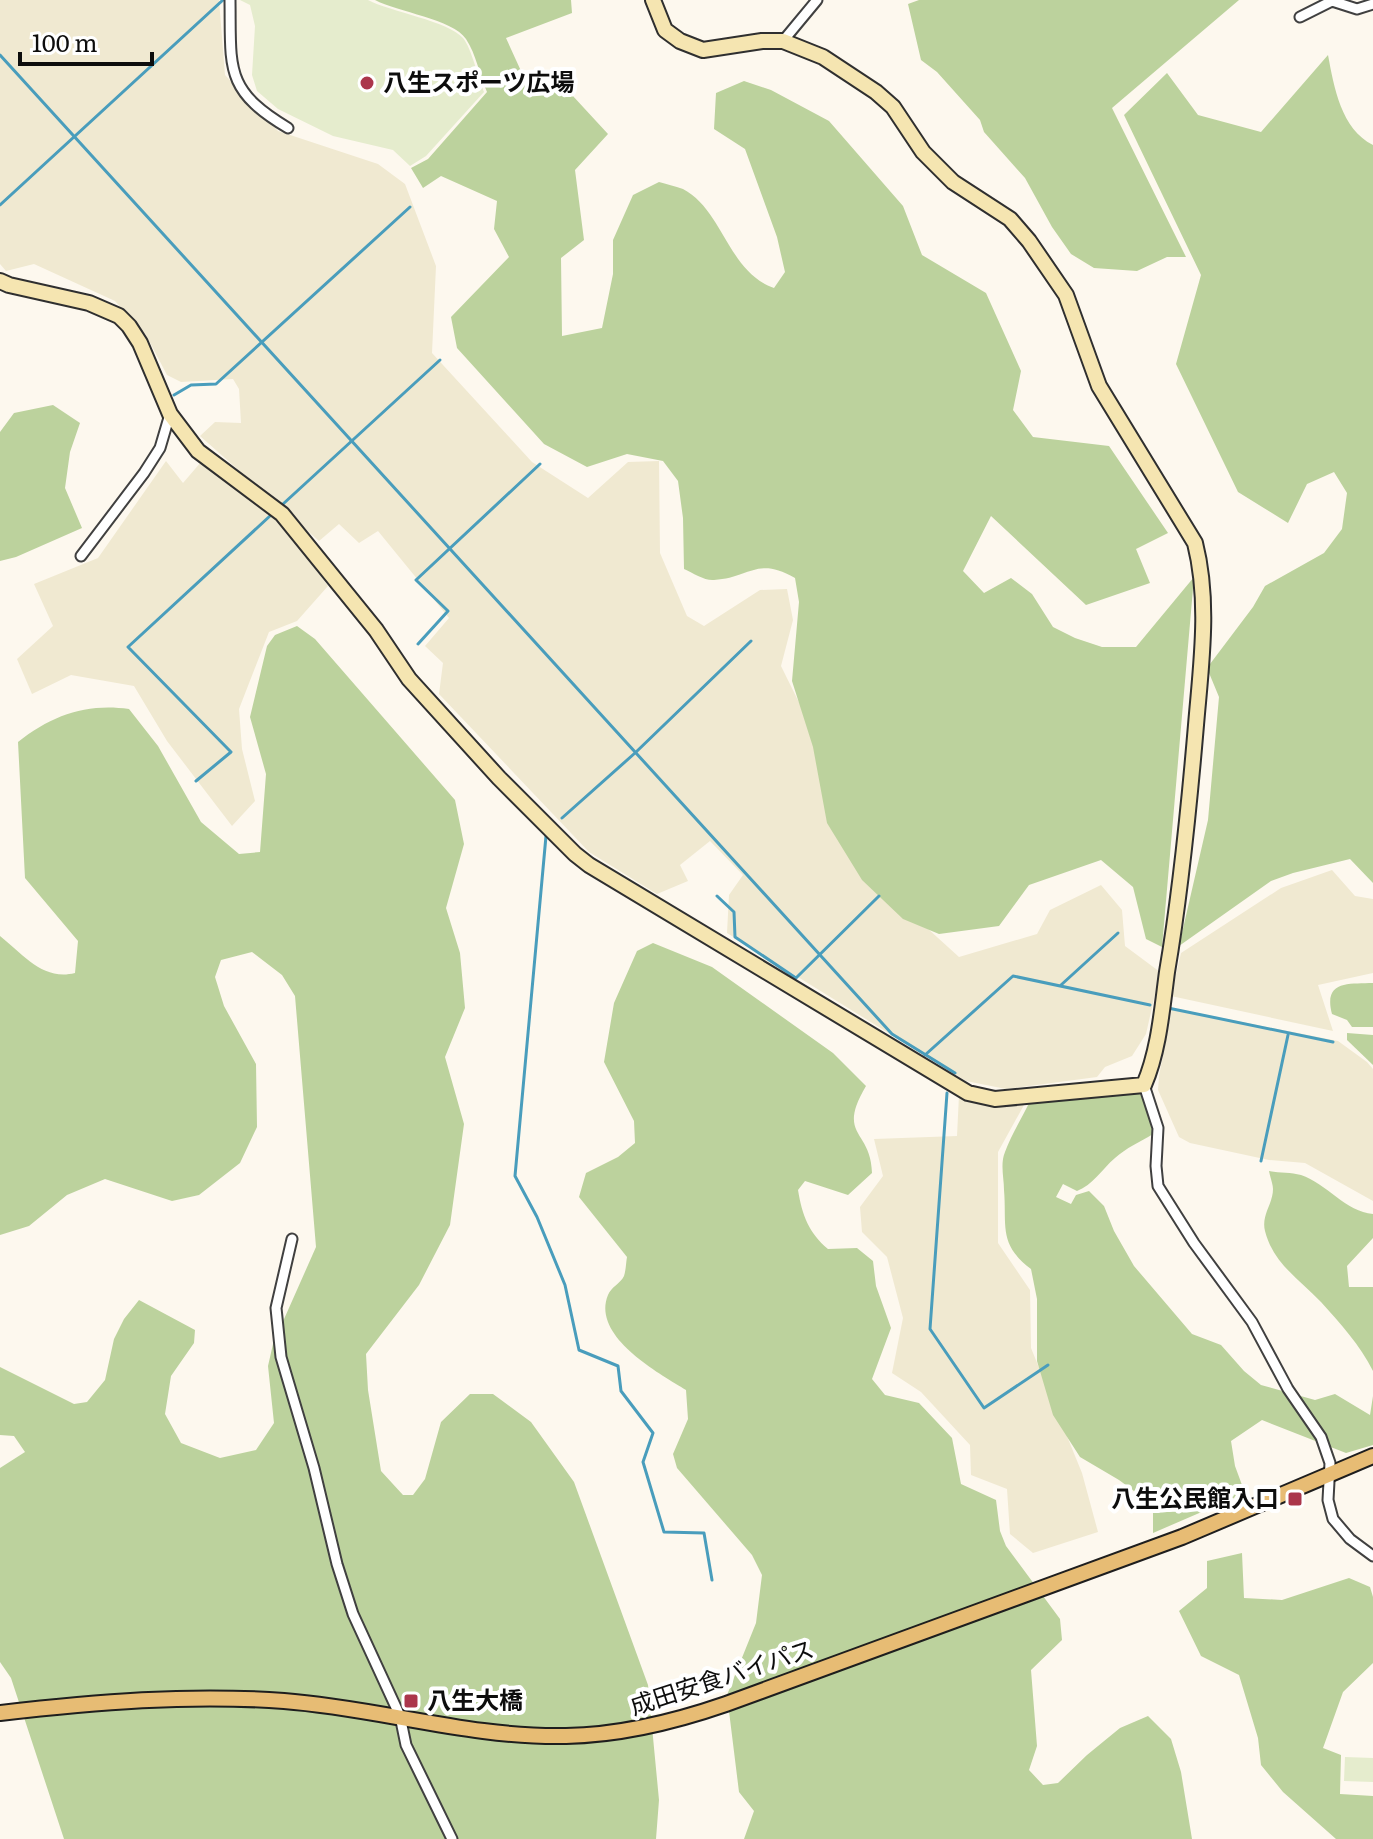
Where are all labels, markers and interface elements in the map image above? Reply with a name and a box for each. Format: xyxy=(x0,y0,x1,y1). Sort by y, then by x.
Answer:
scale bar xyxy=(20,16,152,66)
text: 100 m xyxy=(32,24,98,59)
place label: 八生スポーツ広場 xyxy=(383,63,575,98)
marker: 八生スポーツ広場 xyxy=(358,74,376,92)
place label: 八生公民館入口 xyxy=(1111,1479,1279,1514)
marker: 八生公民館入口 xyxy=(1286,1490,1304,1508)
street label: 成田安食バイパス xyxy=(625,1629,818,1722)
place label: 八生大橋 xyxy=(427,1681,523,1716)
marker: 八生大橋 xyxy=(402,1692,420,1710)

